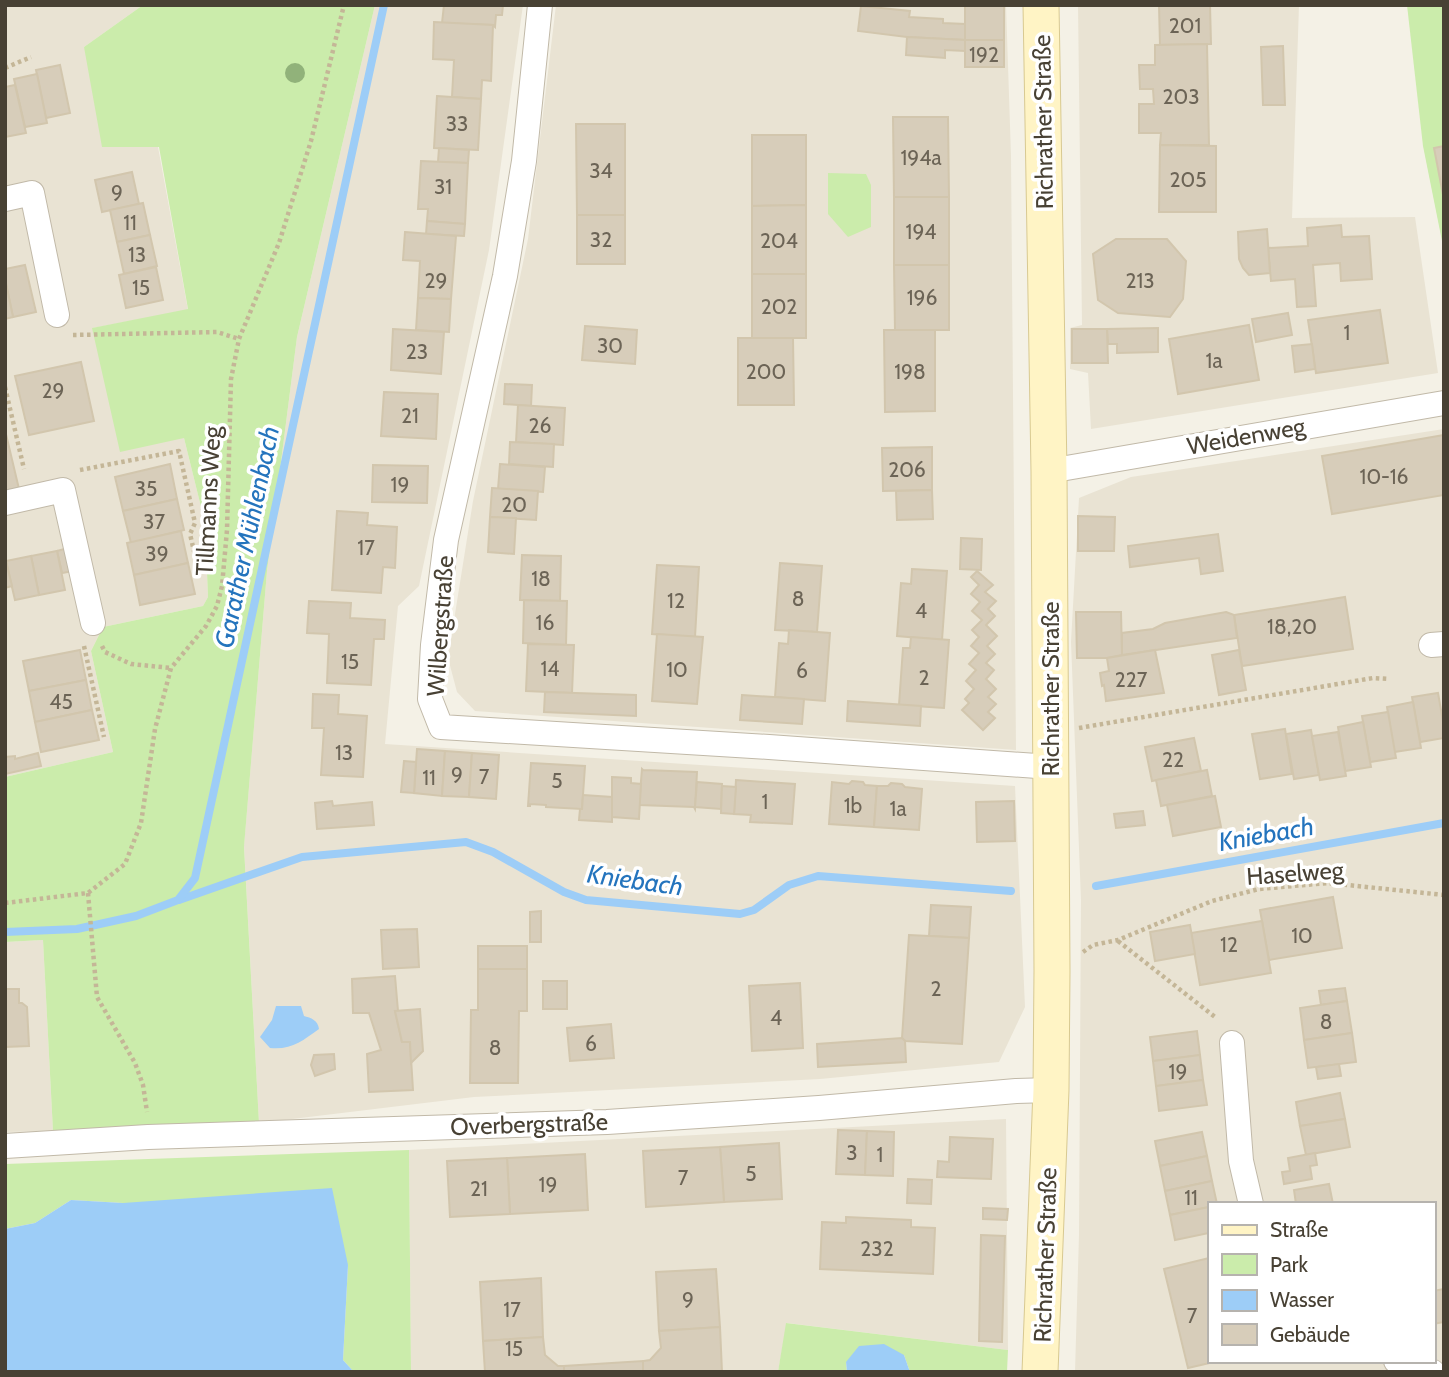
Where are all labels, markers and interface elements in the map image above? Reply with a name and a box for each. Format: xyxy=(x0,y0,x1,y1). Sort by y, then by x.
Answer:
house number: 201 xyxy=(1169,13,1201,38)
street label: Richrather Straße xyxy=(1027,34,1059,210)
house number: 192 xyxy=(969,42,999,67)
house number: 203 xyxy=(1162,84,1200,109)
house number: 33 xyxy=(446,111,468,136)
house number: 194a xyxy=(901,145,942,170)
house number: 34 xyxy=(589,158,613,183)
house number: 205 xyxy=(1169,167,1207,192)
house number: 31 xyxy=(434,174,452,199)
house number: 9 xyxy=(111,180,123,205)
house number: 11 xyxy=(123,210,137,235)
house number: 194 xyxy=(906,219,936,244)
house number: 32 xyxy=(590,227,612,252)
house number: 204 xyxy=(760,228,798,253)
house number: 13 xyxy=(128,242,146,267)
house number: 29 xyxy=(425,268,447,293)
house number: 213 xyxy=(1125,268,1155,293)
house number: 15 xyxy=(132,275,150,300)
house number: 196 xyxy=(907,285,937,310)
house number: 202 xyxy=(761,294,797,319)
house number: 1 xyxy=(1344,320,1350,345)
house number: 30 xyxy=(597,333,623,358)
house number: 23 xyxy=(406,339,428,364)
house number: 1a xyxy=(1206,348,1222,373)
house number: 200 xyxy=(746,359,786,384)
house number: 198 xyxy=(894,359,926,384)
house number: 29 xyxy=(42,378,64,403)
house number: 21 xyxy=(401,403,419,428)
street label: Weidenweg xyxy=(1185,411,1308,461)
house number: 26 xyxy=(529,413,552,438)
water label: Garather Mühlenbach xyxy=(208,423,286,651)
street label: Tillmanns Weg xyxy=(190,424,226,577)
house number: 206 xyxy=(888,457,926,482)
house number: 10-16 xyxy=(1360,464,1409,489)
house number: 19 xyxy=(391,472,409,497)
house number: 35 xyxy=(135,476,157,501)
house number: 20 xyxy=(501,492,527,517)
house number: 37 xyxy=(143,509,165,534)
house number: 17 xyxy=(357,535,375,560)
house number: 39 xyxy=(145,541,169,566)
street label: Wilbergstraße xyxy=(421,554,459,698)
house number: 18 xyxy=(531,566,551,591)
house number: 8 xyxy=(792,586,804,611)
house number: 12 xyxy=(667,588,685,613)
house number: 4 xyxy=(915,598,927,623)
street label: Richrather Straße xyxy=(1036,601,1065,777)
house number: 16 xyxy=(536,610,554,635)
house number: 18,20 xyxy=(1267,614,1317,639)
house number: 15 xyxy=(341,649,359,674)
house number: 14 xyxy=(541,656,559,681)
house number: 10 xyxy=(666,657,688,682)
house number: 6 xyxy=(796,658,808,683)
house number: 2 xyxy=(918,665,930,690)
house number: 227 xyxy=(1115,667,1148,692)
house number: 45 xyxy=(49,689,73,714)
house number: 13 xyxy=(335,740,353,765)
house number: 22 xyxy=(1162,747,1184,772)
house number: 9 xyxy=(451,762,463,787)
house number: 7 xyxy=(479,764,490,789)
house number: 11 xyxy=(422,765,436,790)
house number: 5 xyxy=(551,768,563,793)
house number: 1 xyxy=(762,789,768,814)
house number: 1b xyxy=(844,793,862,818)
house number: 1a xyxy=(890,796,906,821)
water label: Kniebach xyxy=(1216,810,1316,858)
street label: Haselweg xyxy=(1245,855,1346,891)
water label: Kniebach xyxy=(585,857,685,903)
house number: 10 xyxy=(1291,923,1313,948)
house number: 12 xyxy=(1220,932,1238,957)
house number: 2 xyxy=(930,976,942,1001)
house number: 4 xyxy=(770,1005,782,1030)
house number: 8 xyxy=(1320,1009,1332,1034)
house number: 6 xyxy=(585,1031,597,1056)
house number: 8 xyxy=(489,1035,501,1060)
house number: 19 xyxy=(1169,1059,1187,1084)
street label: Overbergstraße xyxy=(450,1107,608,1141)
house number: 3 xyxy=(846,1140,858,1165)
house number: 1 xyxy=(877,1142,883,1167)
house number: 5 xyxy=(745,1161,757,1186)
house number: 7 xyxy=(678,1165,689,1190)
street label: Richrather Straße xyxy=(1027,1167,1063,1343)
house number: 19 xyxy=(539,1172,557,1197)
house number: 21 xyxy=(470,1176,488,1201)
house number: 11 xyxy=(1184,1185,1198,1210)
legend xyxy=(1208,1202,1435,1363)
text: Straße xyxy=(1270,1217,1329,1242)
house number: 232 xyxy=(860,1236,894,1261)
text: Park xyxy=(1270,1252,1308,1277)
house number: 9 xyxy=(682,1287,694,1312)
text: Wasser xyxy=(1270,1287,1334,1312)
house number: 17 xyxy=(503,1297,521,1322)
house number: 7 xyxy=(1187,1303,1198,1328)
text: Gebäude xyxy=(1270,1322,1350,1347)
house number: 15 xyxy=(505,1336,523,1361)

